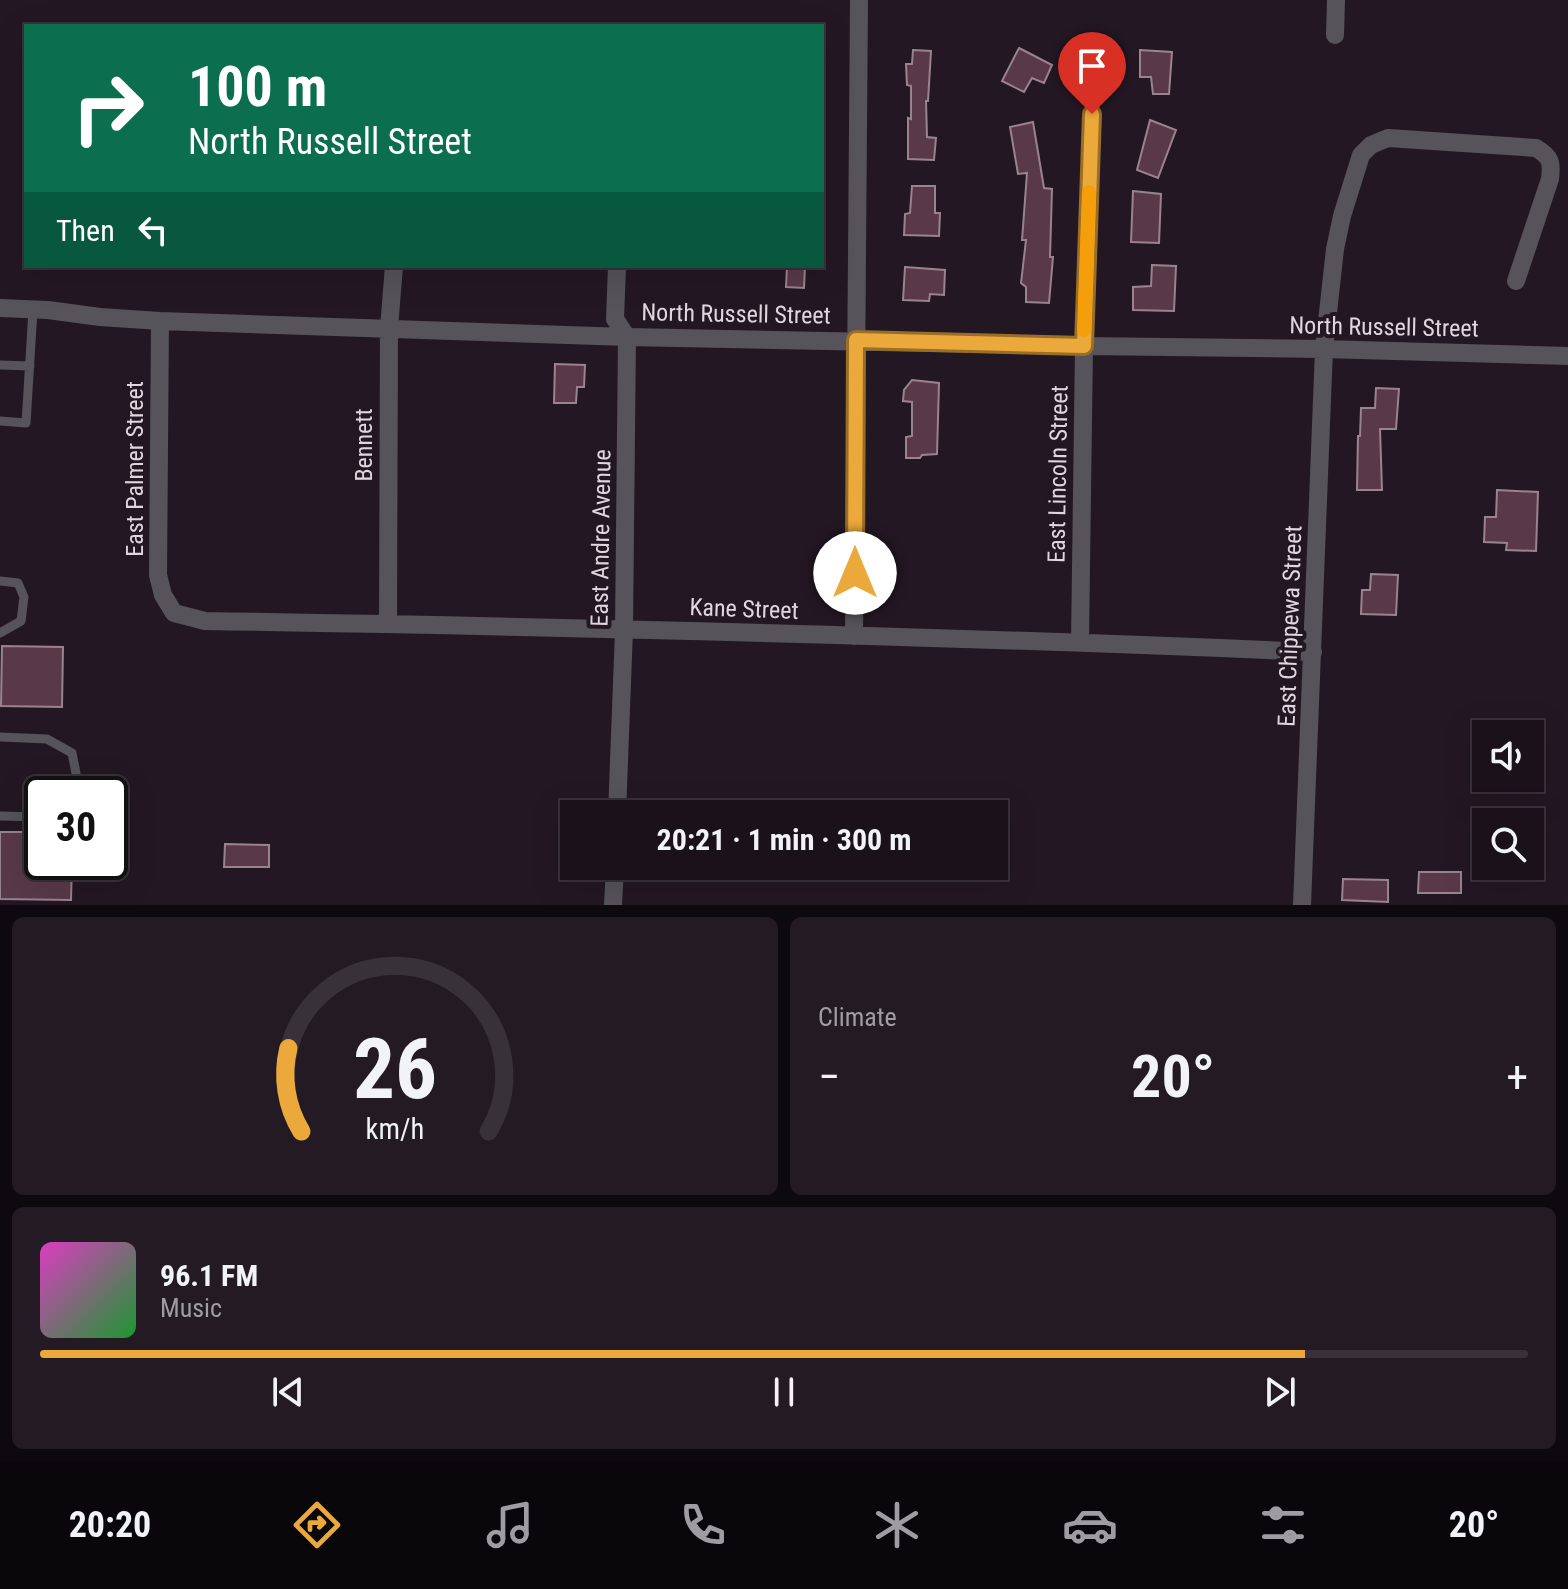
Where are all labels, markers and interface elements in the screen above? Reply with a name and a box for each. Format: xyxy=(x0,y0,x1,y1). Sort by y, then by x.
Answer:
pin xyxy=(1058,32,1126,114)
icon: arrive xyxy=(1070,44,1114,88)
text: 100 m xyxy=(188,54,327,120)
icon: right xyxy=(56,56,160,160)
text: North Russell Street xyxy=(188,121,472,163)
icon: left xyxy=(131,208,175,252)
text: Then xyxy=(56,213,115,248)
street label: North Russell Street xyxy=(641,298,831,330)
street label: North Russell Street xyxy=(1289,311,1479,343)
street label: East Palmer Street xyxy=(121,381,149,557)
street label: East Lincoln Street xyxy=(1042,385,1074,563)
street label: Bennett xyxy=(350,408,378,482)
street label: East Andre Avenue xyxy=(585,449,617,627)
street label: East Chippewa Street xyxy=(1272,525,1308,727)
position arrow xyxy=(813,531,897,615)
street label: Kane Street xyxy=(689,593,799,625)
map controls xyxy=(1472,720,1544,880)
button: sound xyxy=(1472,720,1544,792)
speed limit sign: 30 xyxy=(24,776,128,880)
button: search xyxy=(1472,808,1544,880)
text: 20:21 · 1 min · 300 m xyxy=(657,822,911,857)
text: Climate xyxy=(818,1002,897,1032)
text: 26 xyxy=(353,1021,437,1118)
text: 20° xyxy=(1131,1041,1215,1112)
text: − xyxy=(818,1051,840,1103)
text: + xyxy=(1506,1051,1528,1103)
text: km/h xyxy=(366,1112,424,1146)
text: 96.1 FM xyxy=(160,1258,258,1293)
text: Music xyxy=(160,1293,222,1323)
icon: previous xyxy=(266,1370,310,1414)
icon: pause xyxy=(762,1370,806,1414)
icon: next xyxy=(1258,1370,1302,1414)
icon: directions xyxy=(289,1497,345,1553)
icon: music xyxy=(482,1497,538,1553)
icon: phone xyxy=(675,1497,731,1553)
icon: climate xyxy=(869,1497,925,1553)
icon: car xyxy=(1062,1497,1118,1553)
icon: filters xyxy=(1255,1497,1311,1553)
text: 20:20 xyxy=(69,1504,151,1546)
text: 20° xyxy=(1449,1504,1499,1546)

